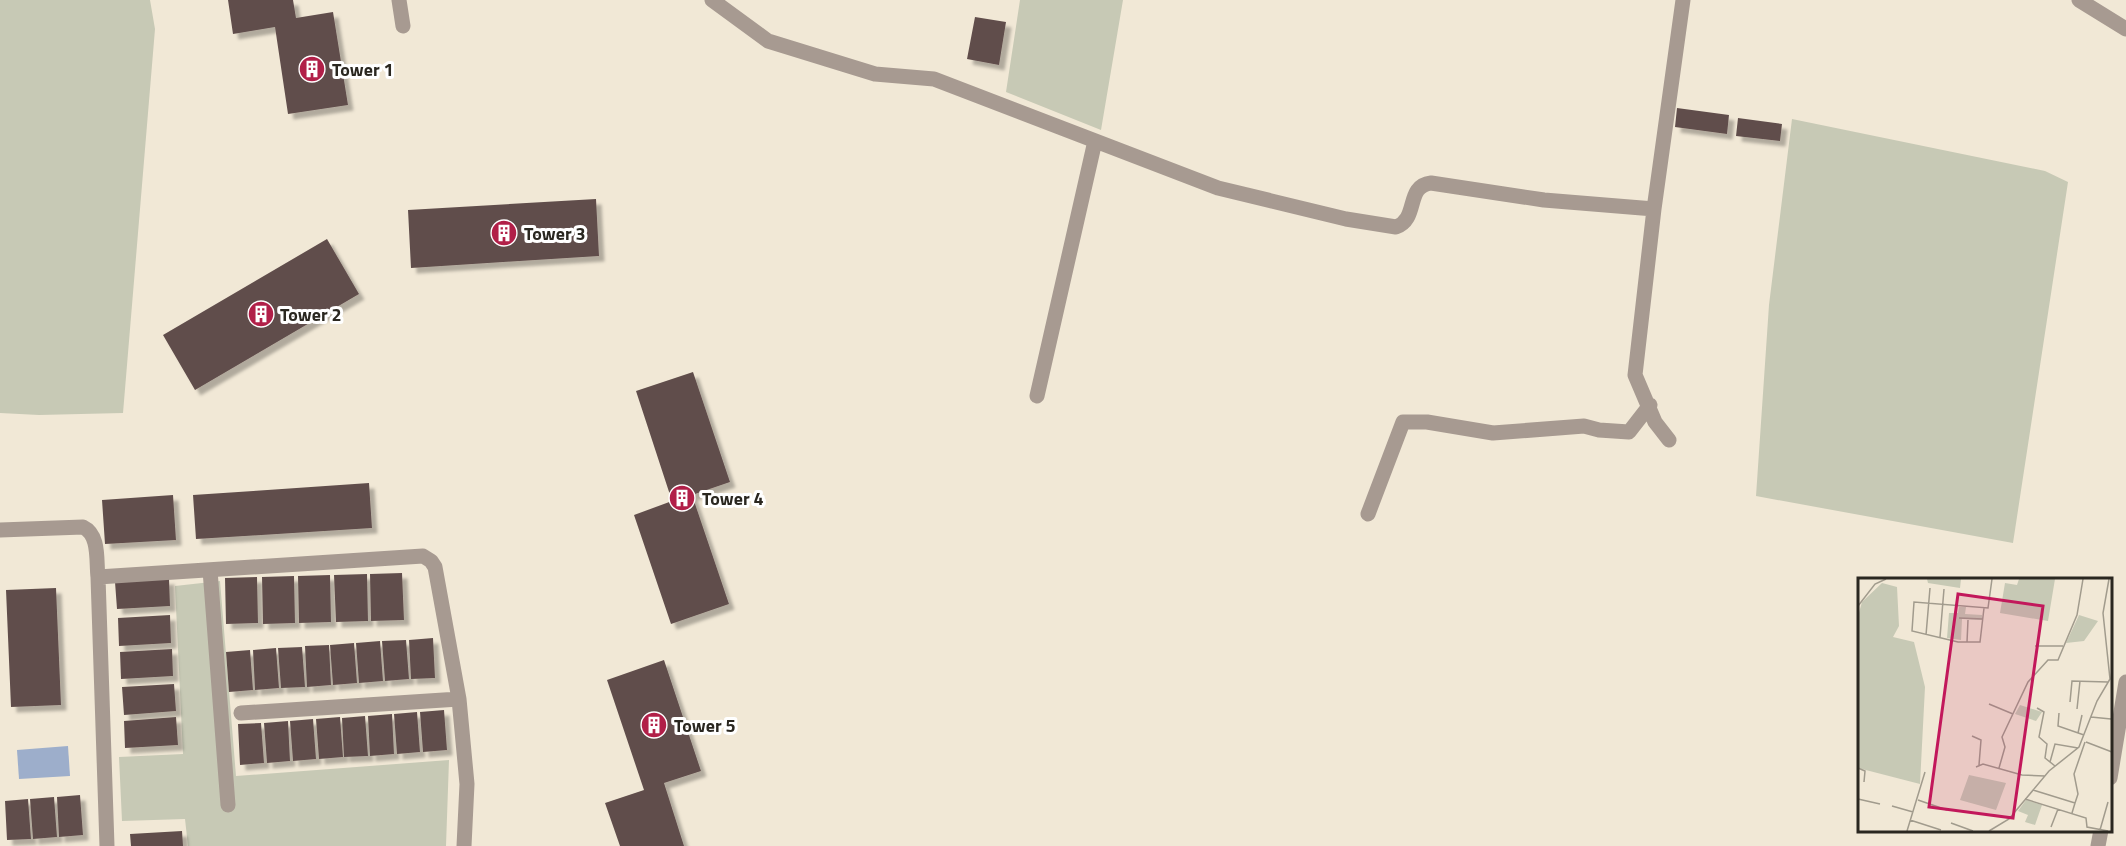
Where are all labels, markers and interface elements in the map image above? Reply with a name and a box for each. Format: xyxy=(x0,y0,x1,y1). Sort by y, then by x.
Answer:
building icon: Tower 1 xyxy=(297,54,327,84)
place label: Tower 1 xyxy=(332,56,394,83)
building icon: Tower 3 xyxy=(489,218,519,248)
place label: Tower 3 xyxy=(524,220,586,247)
building icon: Tower 2 xyxy=(246,299,276,329)
place label: Tower 2 xyxy=(280,301,342,328)
building icon: Tower 4 xyxy=(667,483,697,513)
place label: Tower 4 xyxy=(702,485,764,512)
inset map xyxy=(1858,578,2111,831)
building icon: Tower 5 xyxy=(639,710,669,740)
place label: Tower 5 xyxy=(674,712,736,739)

